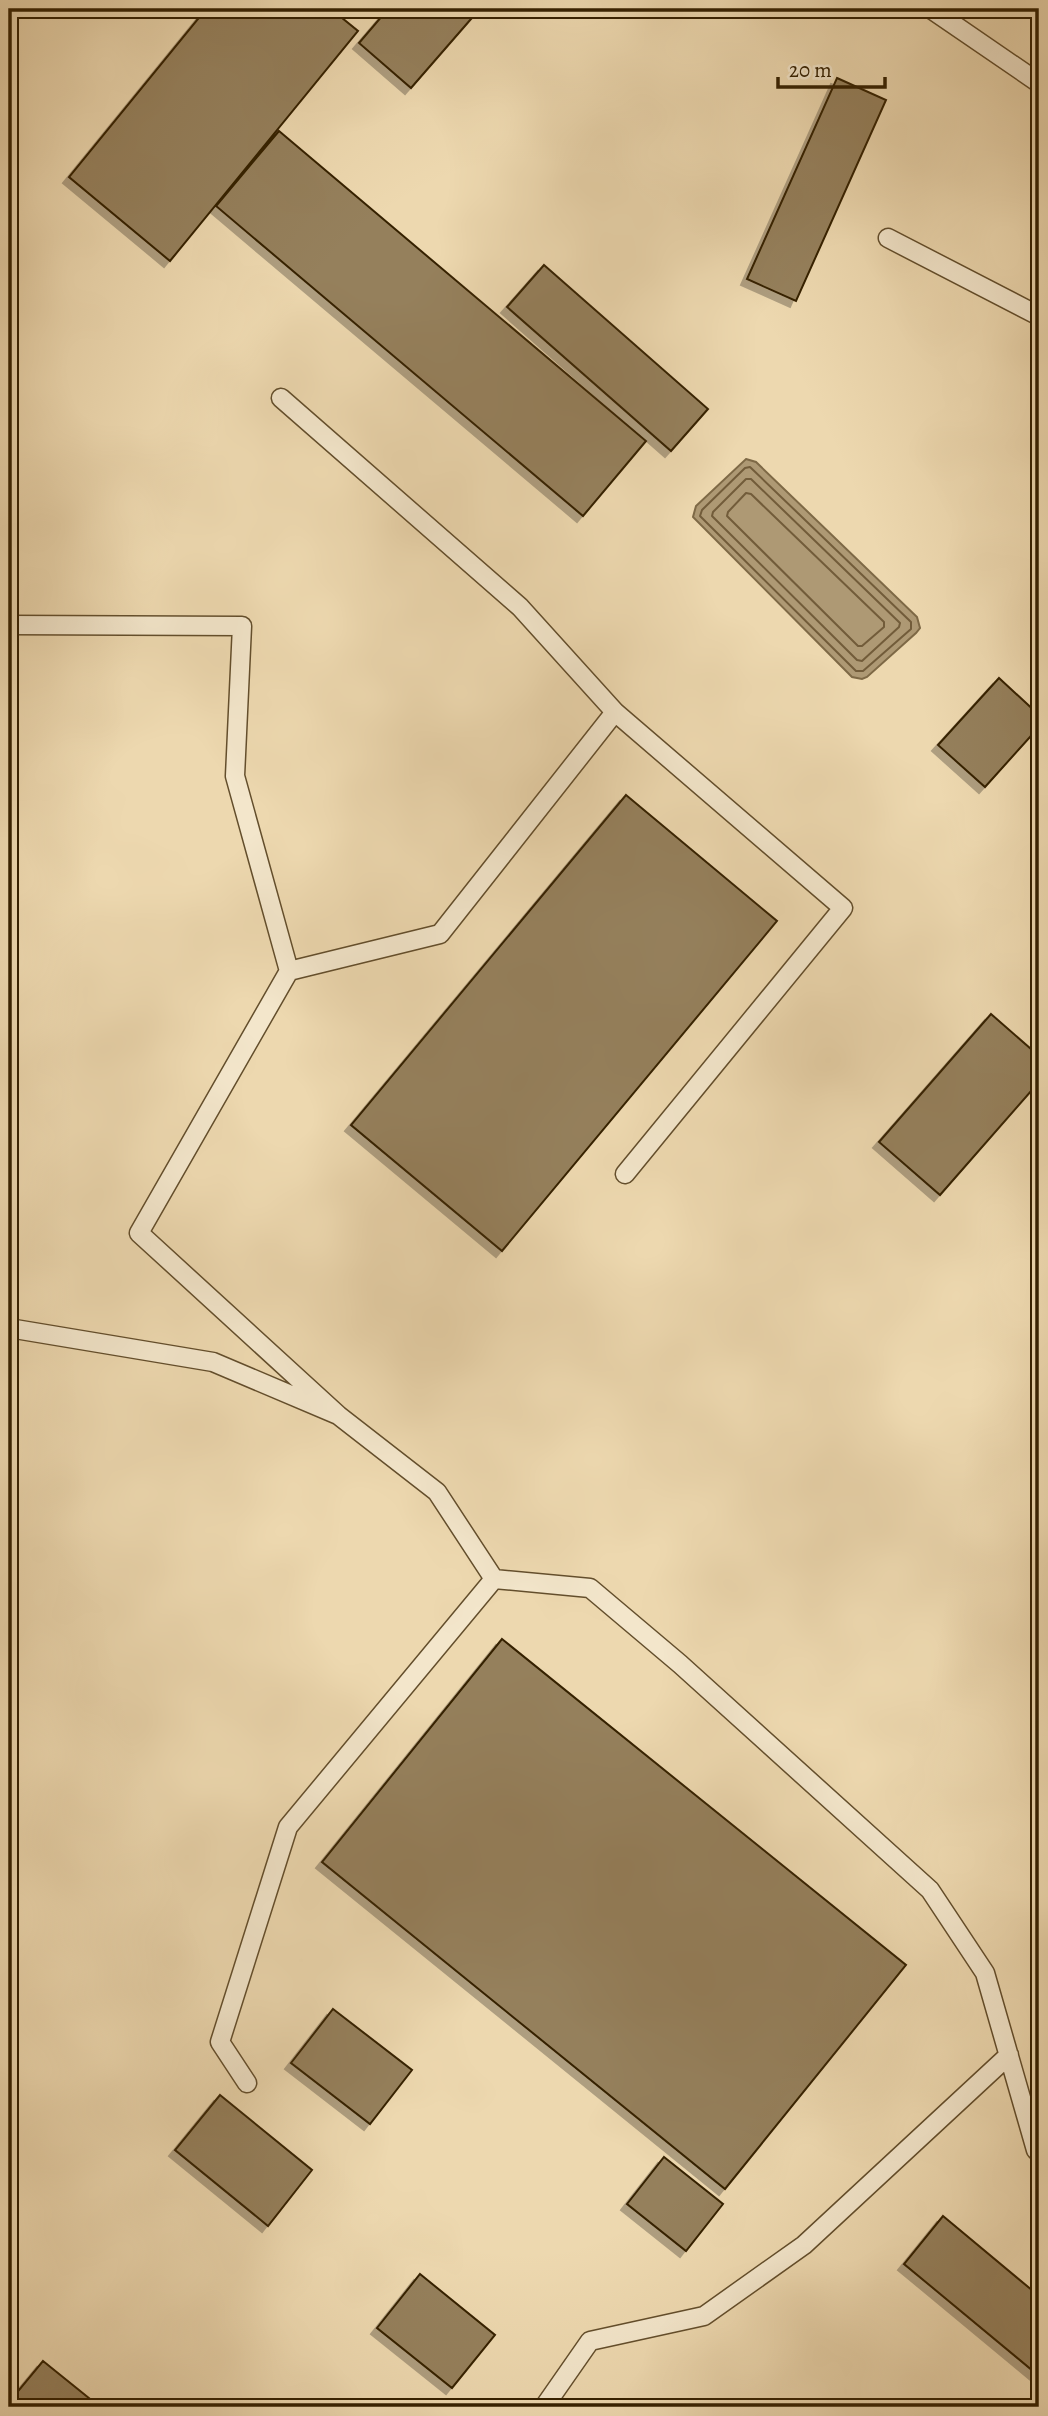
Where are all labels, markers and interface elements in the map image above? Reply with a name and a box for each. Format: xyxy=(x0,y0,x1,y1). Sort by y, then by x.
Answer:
scale bar xyxy=(778,46,885,90)
text: 20 m xyxy=(789,56,832,84)

